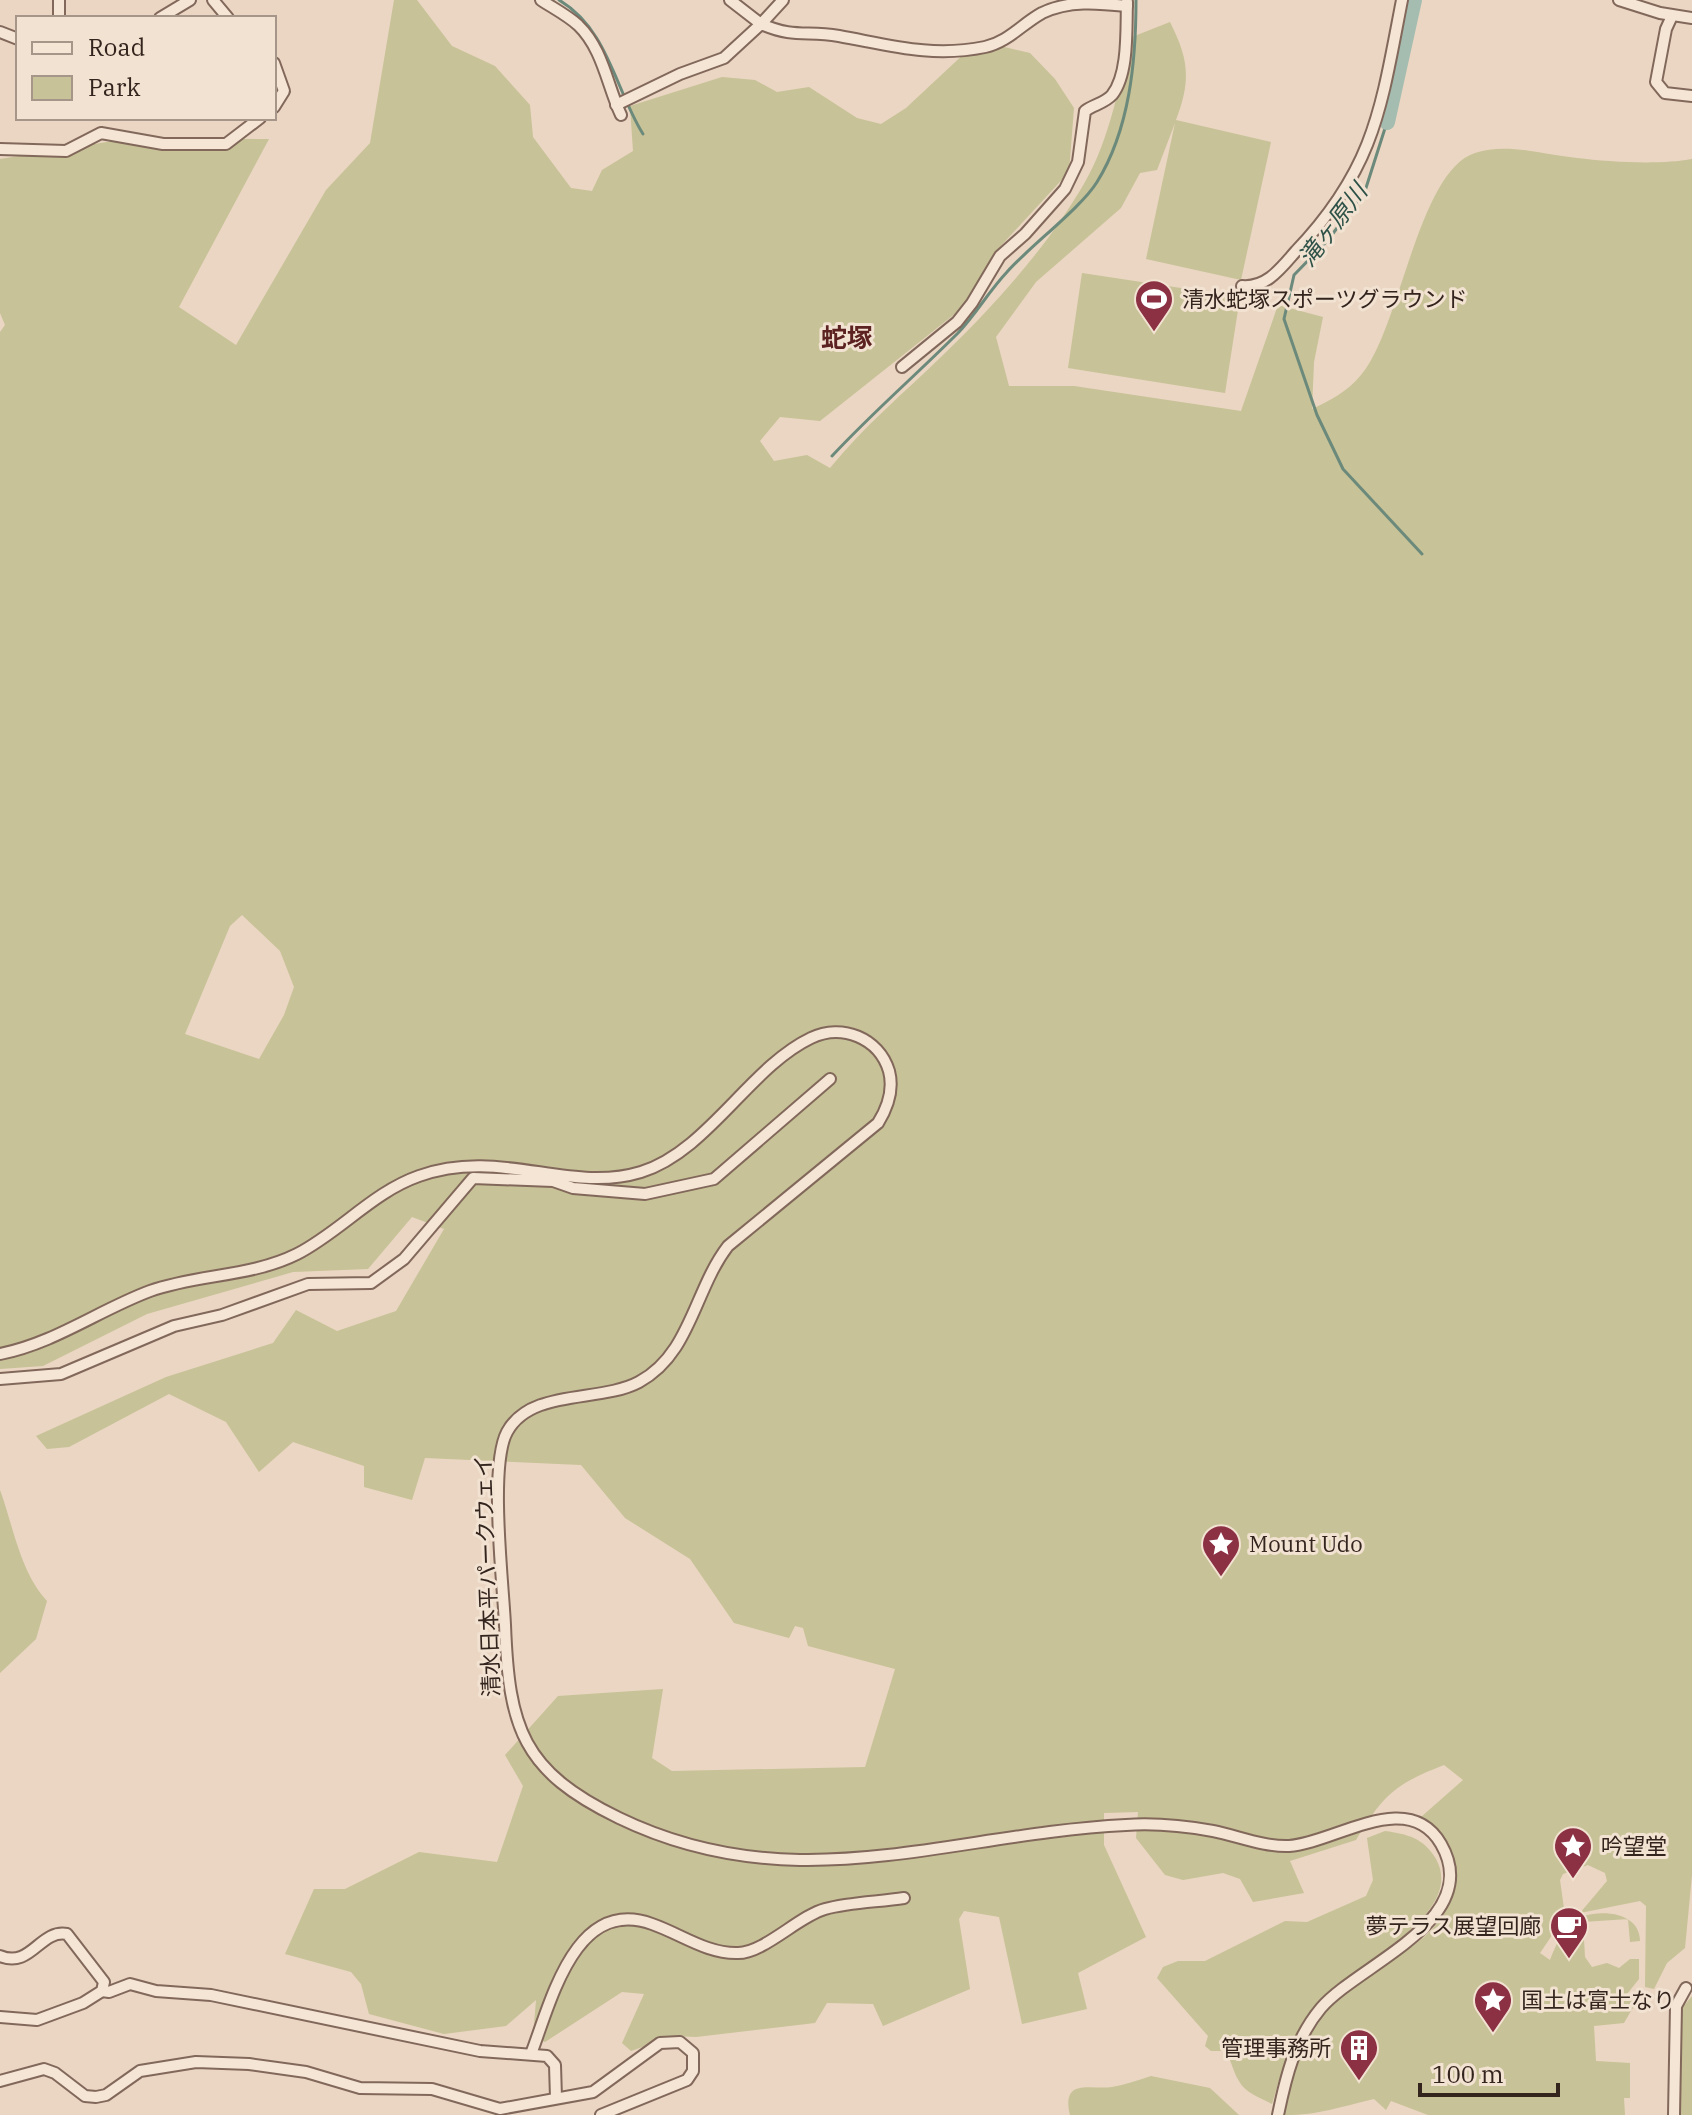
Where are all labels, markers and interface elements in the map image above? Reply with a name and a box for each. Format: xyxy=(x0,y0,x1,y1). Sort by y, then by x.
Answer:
legend xyxy=(16,16,276,120)
text: Road xyxy=(88,31,145,63)
text: Park xyxy=(88,71,140,103)
water label: 滝ヶ原川 xyxy=(1291,174,1376,272)
sports icon: 清水蛇塚スポーツグラウンド xyxy=(1133,278,1175,333)
place label: 清水蛇塚スポーツグラウンド xyxy=(1182,284,1468,313)
district label: 蛇塚 xyxy=(821,320,873,354)
street label: 清水日本平パークウェイ xyxy=(468,1455,505,1697)
place icon: Mount Udo xyxy=(1200,1523,1242,1578)
place label: Mount Udo xyxy=(1249,1529,1363,1558)
place icon: 吟望堂 xyxy=(1552,1825,1594,1880)
place label: 吟望堂 xyxy=(1601,1831,1667,1860)
cafe icon: 夢テラス展望回廊 xyxy=(1548,1905,1590,1960)
place label: 夢テラス展望回廊 xyxy=(1365,1911,1541,1940)
place icon: 国土は富士なり xyxy=(1472,1979,1514,2034)
place label: 国土は富士なり xyxy=(1521,1985,1675,2014)
building icon: 管理事務所 xyxy=(1338,2027,1380,2082)
place label: 管理事務所 xyxy=(1221,2033,1331,2062)
scale bar xyxy=(1420,2047,1558,2097)
text: 100 m xyxy=(1432,2058,1504,2090)

